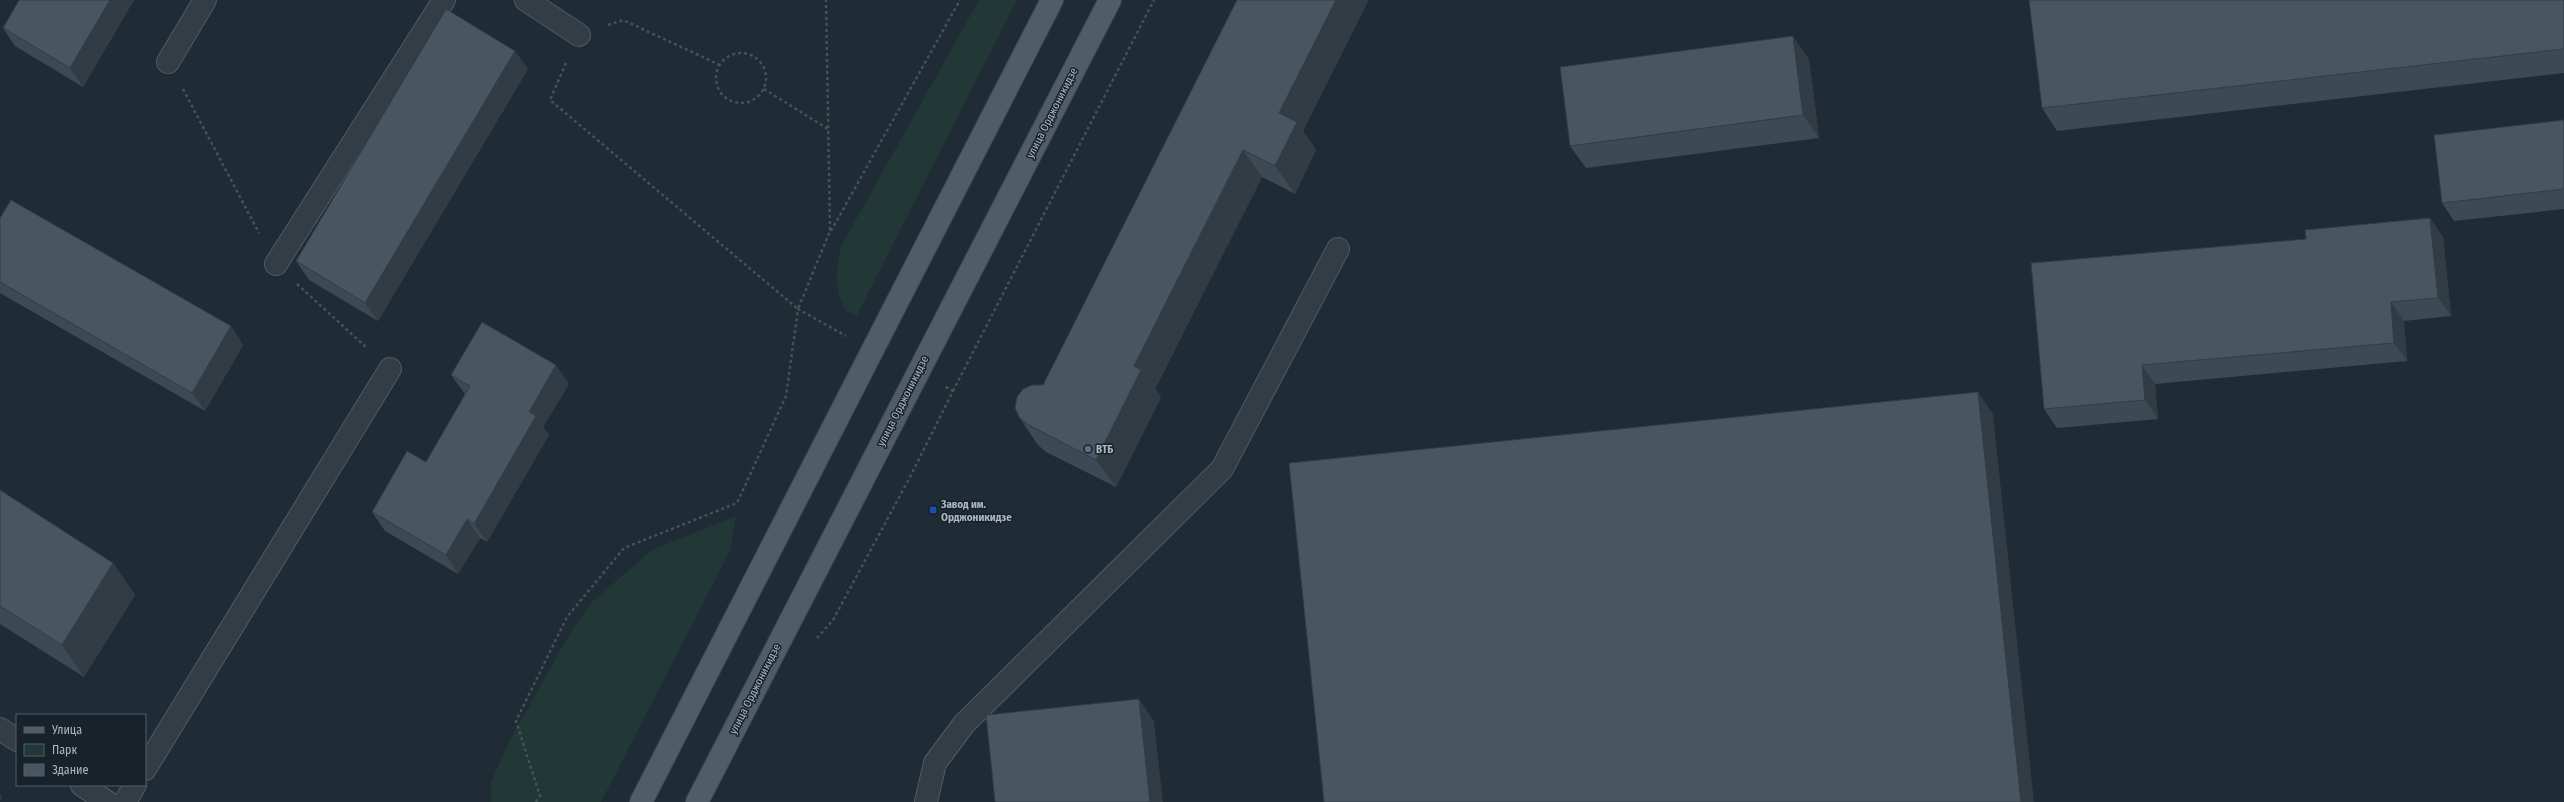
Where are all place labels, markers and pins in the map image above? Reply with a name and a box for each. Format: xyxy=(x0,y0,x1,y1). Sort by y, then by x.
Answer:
place label: ВТБ xyxy=(1096,443,1113,456)
marker: ВТБ xyxy=(1083,444,1093,454)
place label: Завод им. Орджоникидзе xyxy=(940,498,1012,524)
marker: Завод им. Орджоникидзе xyxy=(928,505,938,515)

